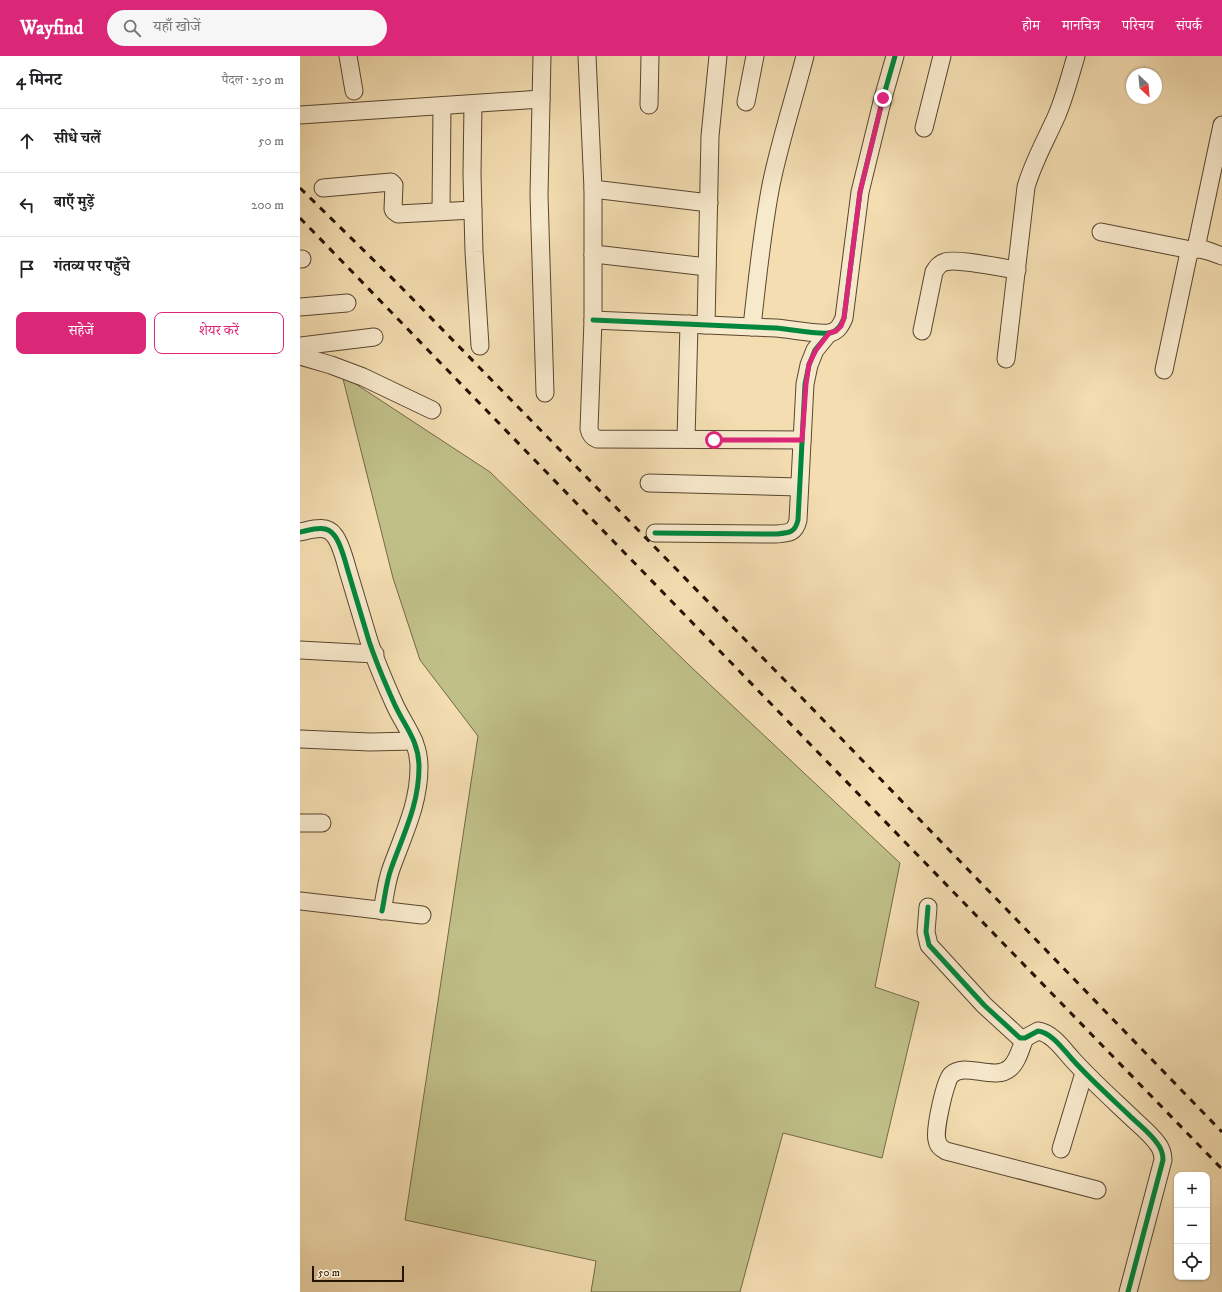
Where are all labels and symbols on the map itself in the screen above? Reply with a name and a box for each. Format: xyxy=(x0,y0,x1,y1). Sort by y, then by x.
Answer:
north arrow xyxy=(1126,68,1162,104)
route end xyxy=(874,89,892,107)
route start xyxy=(705,431,723,449)
scale bar xyxy=(312,1264,404,1283)

